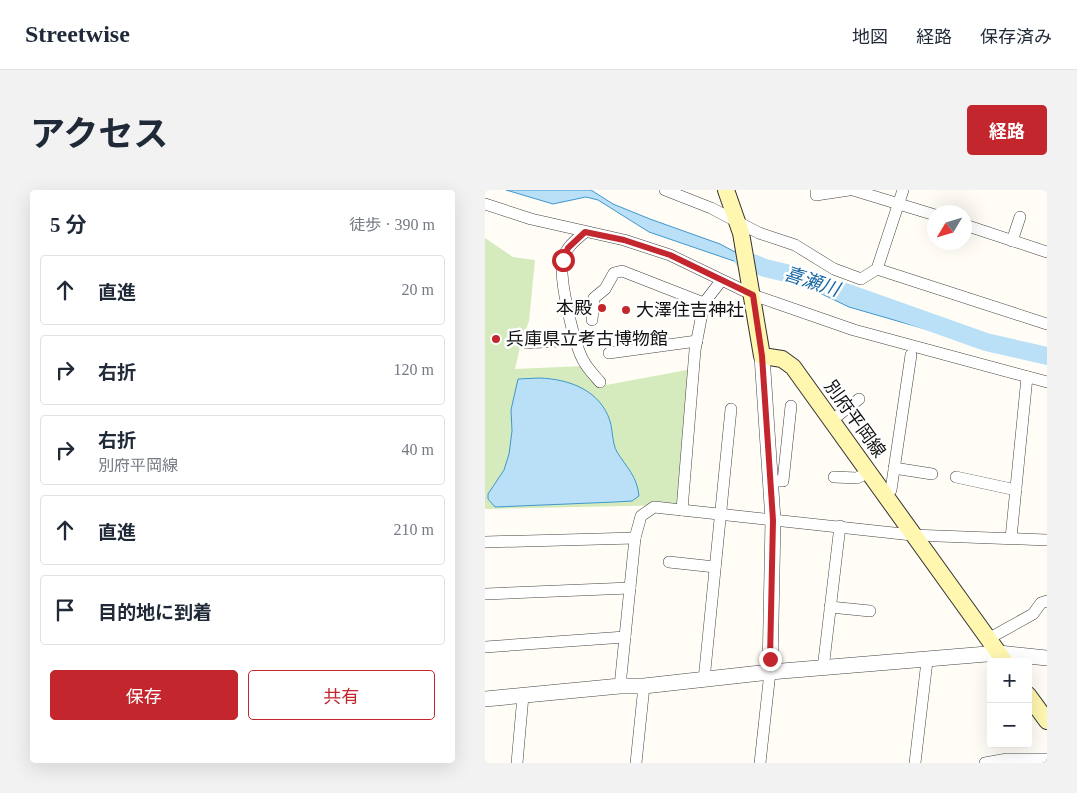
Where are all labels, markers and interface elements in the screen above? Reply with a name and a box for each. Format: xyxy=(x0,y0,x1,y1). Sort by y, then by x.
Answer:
text: Streetwise xyxy=(25,21,130,47)
text: 地図 xyxy=(852,27,888,47)
text: 経路 xyxy=(916,27,952,47)
text: 保存済み xyxy=(980,27,1052,47)
button: 経路 xyxy=(967,105,1047,155)
text: アクセス xyxy=(30,115,168,154)
north arrow xyxy=(927,205,972,250)
text: 5 分 xyxy=(50,213,87,237)
text: 徒歩 · 390 m xyxy=(349,216,435,233)
route start xyxy=(552,249,575,272)
water label: 喜瀬川 xyxy=(781,263,844,301)
icon: ahead xyxy=(51,276,79,304)
text: 20 m xyxy=(402,281,434,298)
text: 直進 xyxy=(98,282,136,303)
place label: 本殿 xyxy=(556,298,592,318)
place label: 大澤住吉神社 xyxy=(636,300,744,320)
marker: 本殿 xyxy=(596,302,608,314)
marker: 大澤住吉神社 xyxy=(620,304,632,316)
place label: 兵庫県立考古博物館 xyxy=(506,329,668,349)
marker: 兵庫県立考古博物館 xyxy=(490,333,502,345)
icon: right xyxy=(51,356,79,384)
text: 120 m xyxy=(394,361,434,378)
text: 右折 xyxy=(98,362,136,383)
street label: 別府平岡線 xyxy=(820,377,890,461)
text: 右折 xyxy=(98,430,136,451)
icon: right xyxy=(51,436,79,464)
text: 40 m xyxy=(402,441,434,458)
text: 別府平岡線 xyxy=(98,457,178,474)
icon: ahead xyxy=(51,516,79,544)
text: 210 m xyxy=(394,521,434,538)
text: 直進 xyxy=(98,522,136,543)
icon: arrive xyxy=(51,596,79,624)
text: 目的地に到着 xyxy=(98,602,212,623)
route end xyxy=(759,648,782,671)
map controls xyxy=(987,658,1032,748)
button: + xyxy=(987,658,1032,703)
button: 保存 xyxy=(50,670,238,720)
button: 共有 xyxy=(248,670,435,720)
button: − xyxy=(987,703,1032,748)

